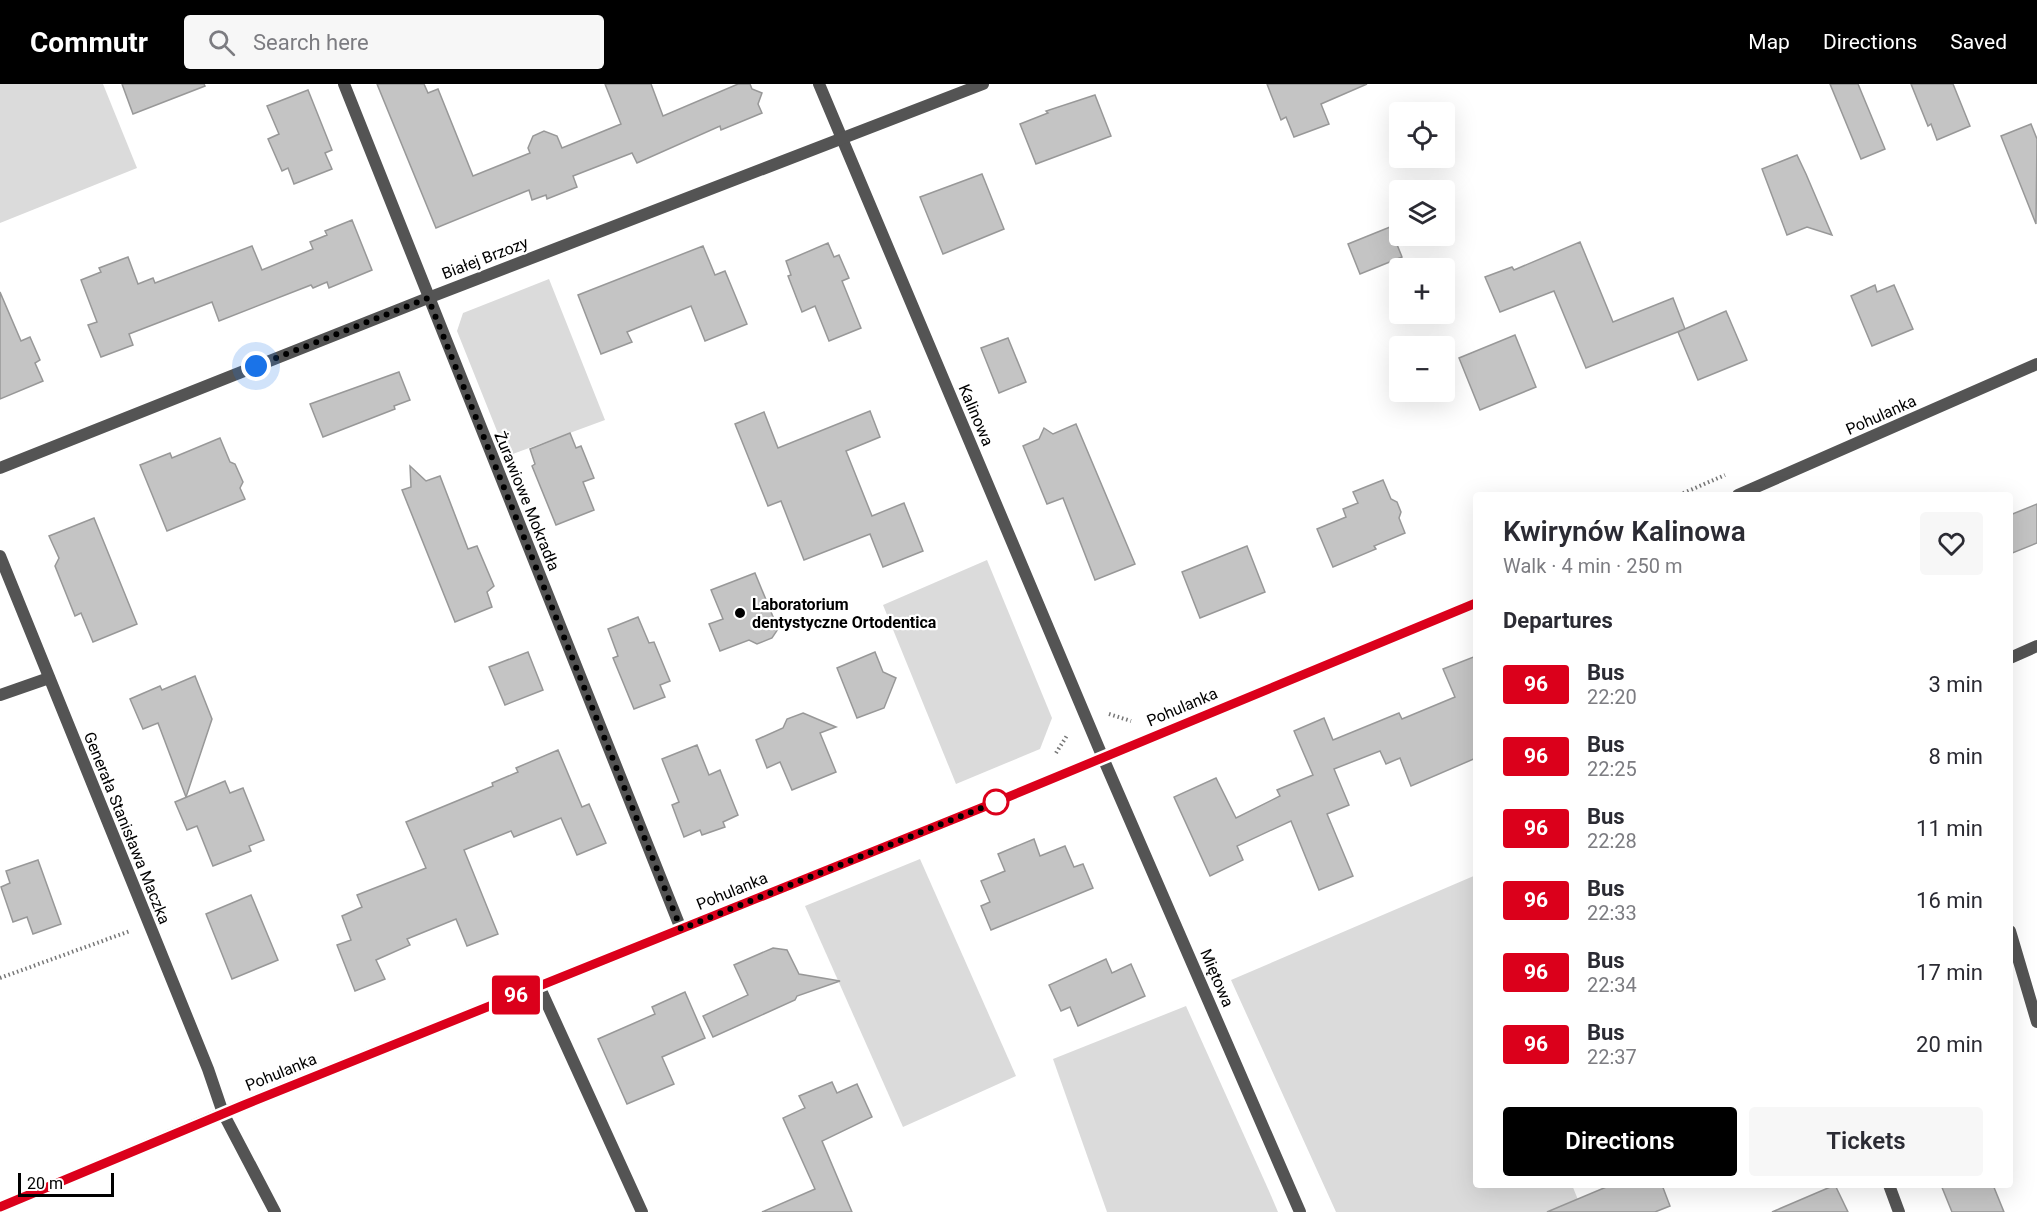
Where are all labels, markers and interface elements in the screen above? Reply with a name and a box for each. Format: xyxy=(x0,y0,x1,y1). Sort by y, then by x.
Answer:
search box xyxy=(184,15,604,69)
text: Commutr xyxy=(30,26,148,59)
icon: search xyxy=(205,26,238,59)
text: Search here xyxy=(253,30,369,55)
text: Map xyxy=(1748,30,1790,54)
text: Directions xyxy=(1823,30,1917,54)
text: Saved xyxy=(1950,30,2007,54)
map controls xyxy=(1389,102,1455,402)
button: locate xyxy=(1389,102,1455,168)
button: layers xyxy=(1389,180,1455,246)
street label: Białej Brzozy xyxy=(439,233,531,283)
button: + xyxy=(1389,258,1455,324)
button: − xyxy=(1389,336,1455,402)
your location xyxy=(241,351,271,381)
street label: Kalinowa xyxy=(955,381,997,449)
street label: Pohulanka xyxy=(1843,391,1919,439)
street label: Żurawiowe Mokradła xyxy=(490,429,564,573)
button: heart xyxy=(1920,512,1983,575)
text: Kwirynów Kalinowa xyxy=(1503,515,1746,548)
text: Walk · 4 min · 250 m xyxy=(1503,554,1682,578)
place label: Laboratorium dentystyczne Ortodentica xyxy=(752,595,937,632)
marker: Laboratorium dentystyczne Ortodentica xyxy=(733,606,747,620)
text: Departures xyxy=(1503,608,1613,633)
text: Bus xyxy=(1587,660,1625,685)
text: 96 xyxy=(1524,672,1548,696)
text: 3 min xyxy=(1928,672,1983,697)
street label: Pohulanka xyxy=(1144,684,1220,730)
text: 22:20 xyxy=(1587,685,1637,709)
street label: Generała Stanisława Maczka xyxy=(80,729,174,927)
text: Bus xyxy=(1587,732,1625,757)
text: 96 xyxy=(1524,744,1548,768)
text: 8 min xyxy=(1928,744,1983,769)
text: 22:25 xyxy=(1587,757,1637,781)
unlabelled marker xyxy=(983,789,1009,815)
text: Bus xyxy=(1587,804,1625,829)
text: 96 xyxy=(1524,816,1548,840)
text: 11 min xyxy=(1916,816,1983,841)
text: 22:28 xyxy=(1587,829,1637,853)
street label: Pohulanka xyxy=(694,868,770,914)
text: Bus xyxy=(1587,876,1625,901)
text: 96 xyxy=(1524,888,1548,912)
text: 16 min xyxy=(1916,888,1983,913)
text: 22:33 xyxy=(1587,901,1637,925)
street label: Miętowa xyxy=(1196,946,1238,1010)
text: Bus xyxy=(1587,948,1625,973)
text: 96 xyxy=(1524,960,1548,984)
text: 17 min xyxy=(1916,960,1983,985)
text: 22:34 xyxy=(1587,973,1637,997)
line badge: 96 xyxy=(489,976,543,1014)
text: 96 xyxy=(504,983,528,1007)
text: Bus xyxy=(1587,1020,1625,1045)
text: 96 xyxy=(1524,1032,1548,1056)
text: 20 min xyxy=(1916,1032,1983,1057)
text: 22:37 xyxy=(1587,1045,1637,1069)
street label: Pohulanka xyxy=(243,1049,319,1095)
button: Directions xyxy=(1503,1107,1737,1176)
button: Tickets xyxy=(1749,1107,1983,1176)
scale bar xyxy=(18,1170,114,1198)
text: 20 m xyxy=(27,1174,63,1193)

